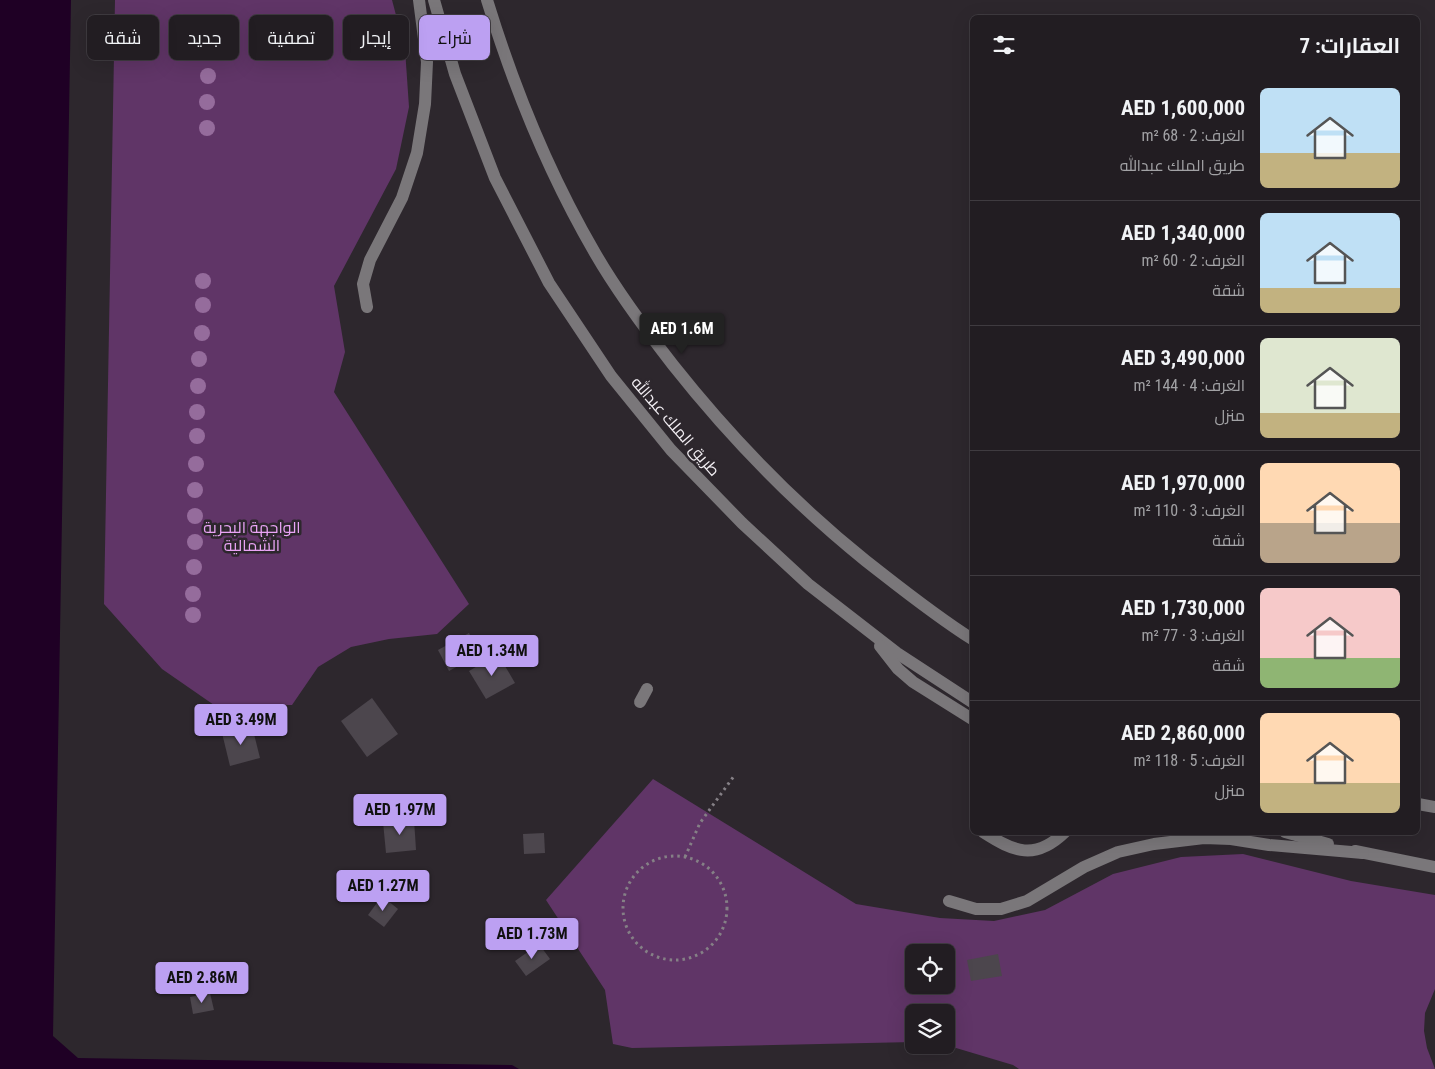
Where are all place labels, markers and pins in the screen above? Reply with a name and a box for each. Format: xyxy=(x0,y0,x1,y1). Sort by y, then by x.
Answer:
pin: AED 1.6M xyxy=(630,312,734,355)
pin: AED 1.34M xyxy=(435,634,549,677)
pin: AED 3.49M xyxy=(184,704,298,746)
pin: AED 1.97M xyxy=(343,794,457,836)
pin: AED 1.27M xyxy=(326,870,440,912)
pin: AED 1.73M xyxy=(475,918,589,960)
pin: AED 2.86M xyxy=(145,962,259,1004)

